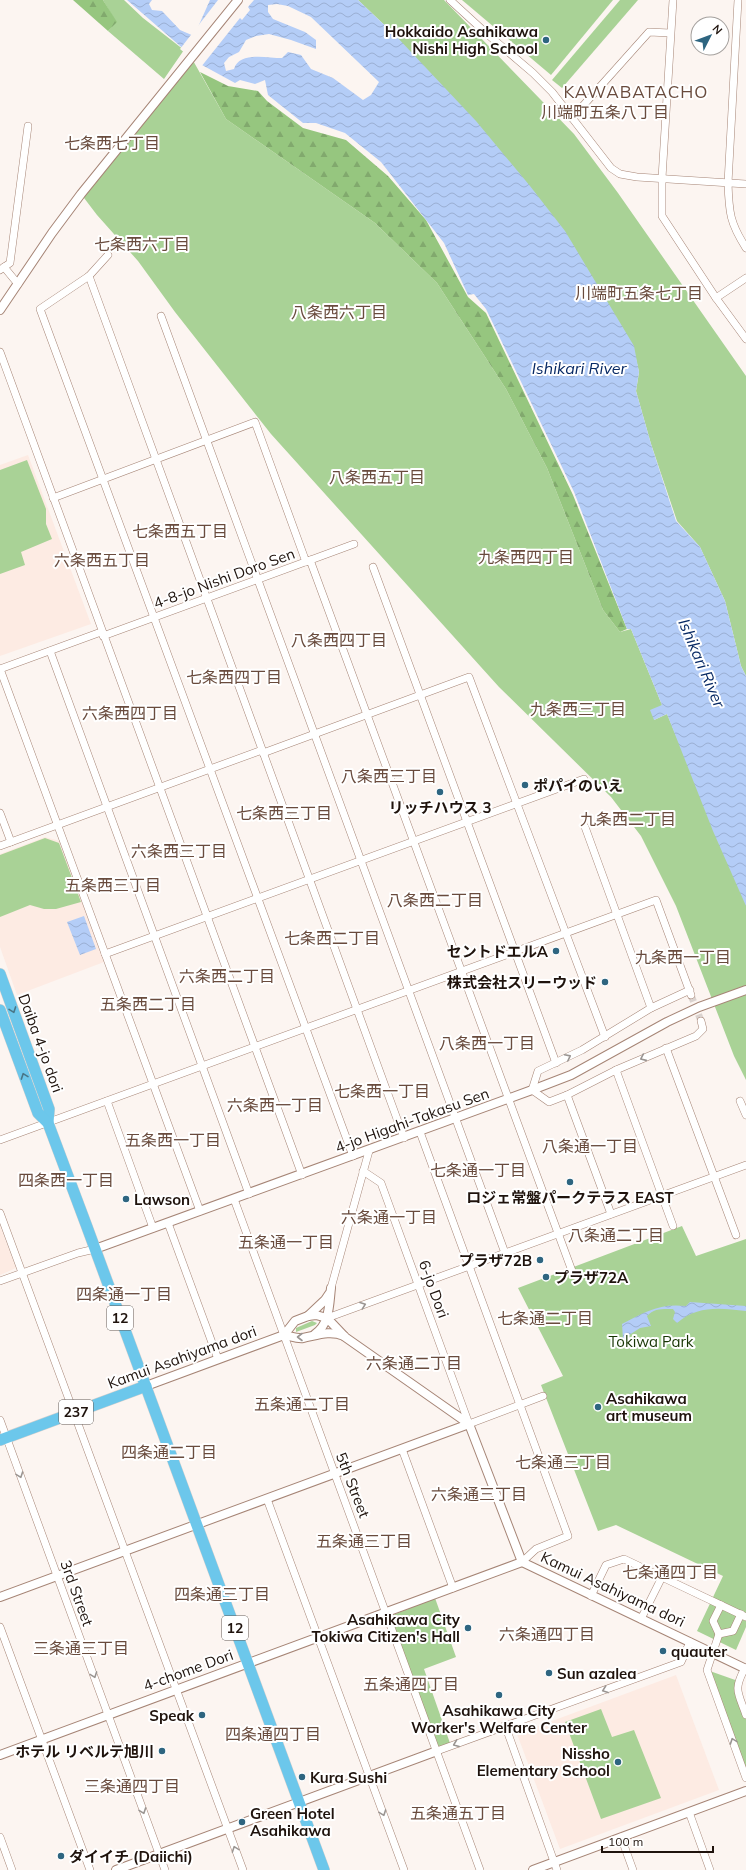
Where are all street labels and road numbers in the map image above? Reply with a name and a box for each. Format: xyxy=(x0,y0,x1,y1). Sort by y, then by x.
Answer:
street label: 4-8-jo Nishi Doro Sen xyxy=(151,544,297,612)
street label: Daiba 4-jo dori xyxy=(14,991,68,1095)
street label: 4-jo Higahi-Takasu Sen xyxy=(332,1083,492,1157)
street label: 6-jo Dori xyxy=(415,1257,453,1321)
road number: 12 xyxy=(107,1306,133,1330)
street label: Kamui Asahiyama dori xyxy=(105,1321,259,1393)
road number: 237 xyxy=(59,1400,93,1424)
street label: 5th Street xyxy=(332,1450,374,1520)
street label: Kamui Asahiyama dori xyxy=(538,1547,688,1631)
street label: 3rd Street xyxy=(56,1557,98,1629)
road number: 12 xyxy=(222,1616,248,1640)
street label: 4-chome Dori xyxy=(140,1645,236,1695)

